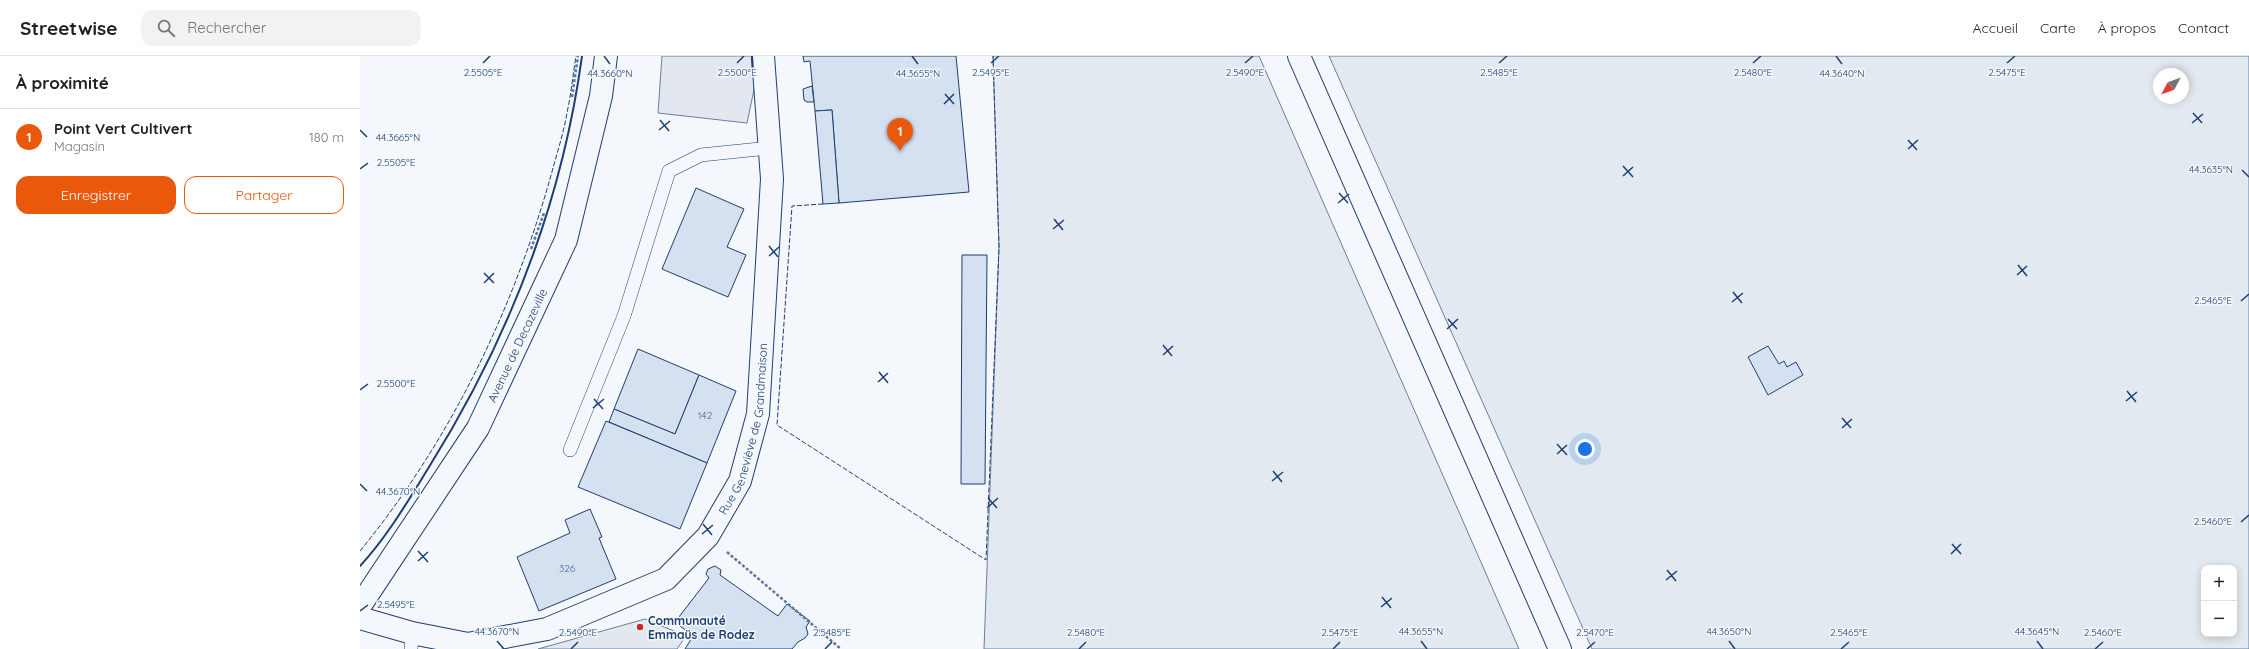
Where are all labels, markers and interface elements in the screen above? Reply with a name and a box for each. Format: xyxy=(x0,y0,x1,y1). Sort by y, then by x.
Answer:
search box xyxy=(141,10,421,46)
text: Streetwise xyxy=(20,16,117,40)
icon: search xyxy=(155,17,177,39)
text: Rechercher xyxy=(187,18,267,37)
text: Accueil xyxy=(1972,19,2018,37)
text: Carte xyxy=(2040,19,2076,37)
text: À propos xyxy=(2098,19,2156,37)
text: Contact xyxy=(2178,19,2229,37)
text: 2.5505°E xyxy=(464,66,503,79)
text: 2.5500°E xyxy=(717,66,757,79)
text: 2.5495°E xyxy=(972,66,1010,79)
text: 2.5490°E xyxy=(1226,66,1265,79)
text: 2.5485°E xyxy=(1480,66,1518,79)
text: 2.5480°E xyxy=(1734,66,1773,79)
text: 2.5475°E xyxy=(1988,66,2026,79)
text: 44.3660°N xyxy=(588,67,632,80)
text: 44.3655°N xyxy=(896,67,940,80)
text: 44.3640°N xyxy=(1820,67,1864,80)
north arrow xyxy=(2153,68,2189,104)
text: À proximité xyxy=(16,72,109,93)
pin: 1 xyxy=(887,118,913,151)
text: Point Vert Cultivert xyxy=(54,119,192,138)
text: 1 xyxy=(26,129,32,145)
text: 180 m xyxy=(309,129,344,145)
text: 44.3665°N xyxy=(376,131,420,144)
text: Magasin xyxy=(54,138,105,154)
text: 2.5505°E xyxy=(377,156,416,169)
text: 44.3635°N xyxy=(2189,163,2233,176)
button: Enregistrer xyxy=(16,176,176,214)
button: Partager xyxy=(184,176,344,214)
street label: Avenue de Decazeville xyxy=(484,286,550,405)
text: 2.5465°E xyxy=(2194,294,2232,307)
street label: Rue Geneviève de Grandmaison xyxy=(715,342,770,517)
text: 2.5500°E xyxy=(376,377,416,390)
house number: 142 xyxy=(698,409,713,422)
your location xyxy=(1575,439,1595,459)
text: 44.3670°N xyxy=(376,485,420,498)
text: 2.5460°E xyxy=(2194,515,2233,528)
house number: 326 xyxy=(559,562,576,575)
map controls xyxy=(2201,565,2237,637)
button: + xyxy=(2201,565,2237,601)
text: 2.5495°E xyxy=(377,598,415,611)
button: − xyxy=(2201,601,2237,637)
place label: Communauté Emmaüs de Rodez xyxy=(648,613,755,642)
marker: Communauté Emmaüs de Rodez xyxy=(635,622,645,632)
text: 44.3670°N xyxy=(475,625,519,638)
text: 44.3655°N xyxy=(1399,625,1443,638)
text: 44.3650°N xyxy=(1707,625,1751,638)
text: 44.3645°N xyxy=(2015,625,2059,638)
text: 2.5490°E xyxy=(559,626,598,639)
text: 2.5485°E xyxy=(813,626,851,639)
text: 2.5480°E xyxy=(1067,626,1106,639)
text: 2.5475°E xyxy=(1321,626,1359,639)
text: 2.5470°E xyxy=(1576,626,1614,639)
text: 2.5465°E xyxy=(1830,626,1868,639)
text: 2.5460°E xyxy=(2084,626,2123,639)

